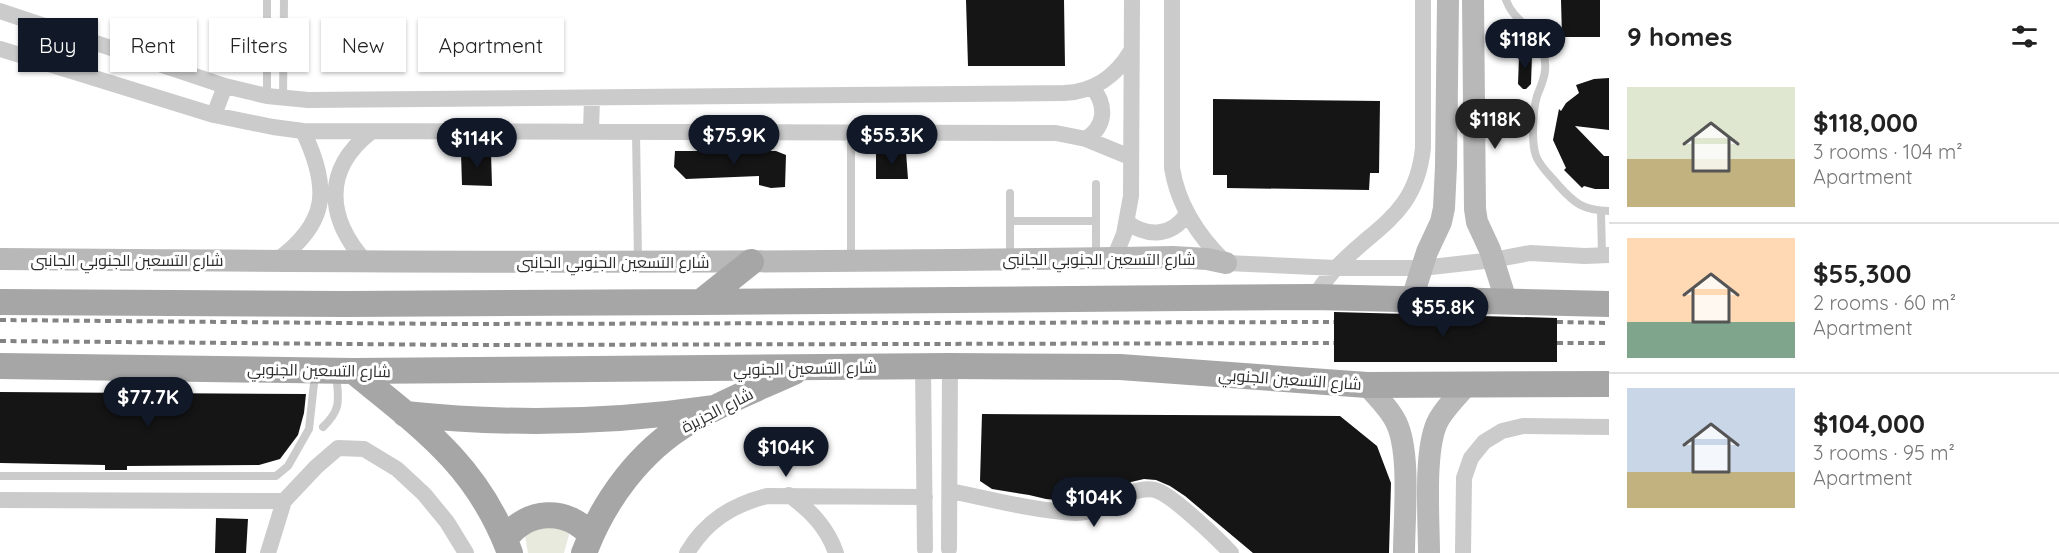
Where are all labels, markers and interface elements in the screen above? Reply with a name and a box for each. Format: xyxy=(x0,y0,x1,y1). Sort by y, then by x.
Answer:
chip: Buy xyxy=(18,18,98,72)
chip: Rent xyxy=(110,18,197,72)
chip: Filters xyxy=(209,18,309,72)
chip: New xyxy=(321,18,406,72)
chip: Apartment xyxy=(418,18,564,72)
pin: $118K xyxy=(1483,19,1567,70)
text: 9 homes xyxy=(1627,20,1732,53)
icon: filters xyxy=(2008,20,2041,53)
text: $118K xyxy=(1499,26,1551,51)
pin: $118K xyxy=(1453,99,1537,150)
text: $118K xyxy=(1469,106,1521,131)
text: $118,000 xyxy=(1813,106,1918,139)
icon: home xyxy=(1675,111,1747,183)
pin: $75.9K xyxy=(685,115,783,166)
pin: $55.3K xyxy=(843,115,941,166)
pin: $114K xyxy=(435,118,519,169)
text: $75.9K xyxy=(702,122,766,147)
text: $55.3K xyxy=(861,122,924,147)
text: $114K xyxy=(451,125,503,150)
text: 3 rooms · 104 m² xyxy=(1813,139,1963,164)
text: Apartment xyxy=(1813,164,1913,189)
street label: شارع التسعين الجنوبي الجانبى xyxy=(1002,249,1196,273)
street label: شارع التسعين الجنوبي الجانبى xyxy=(30,250,224,274)
street label: شارع التسعين الجنوبي الجانبى xyxy=(516,252,710,276)
text: $55,300 xyxy=(1813,257,1912,290)
icon: home xyxy=(1675,262,1747,334)
pin: $55.8K xyxy=(1394,287,1492,338)
text: 2 rooms · 60 m² xyxy=(1813,290,1956,315)
text: $55.8K xyxy=(1411,294,1475,319)
text: Apartment xyxy=(1813,315,1913,340)
street label: شارع التسعين الجنوبي xyxy=(733,357,877,383)
street label: شارع التسعين الجنوبي xyxy=(247,359,391,385)
street label: شارع التسعين الجنوبي xyxy=(1217,364,1362,398)
pin: $77.7K xyxy=(99,377,197,428)
street label: شارع الجزيرة xyxy=(678,383,757,438)
text: $77.7K xyxy=(117,384,179,409)
text: $104,000 xyxy=(1813,407,1925,440)
icon: home xyxy=(1675,412,1747,484)
pin: $104K xyxy=(744,427,828,478)
text: $104K xyxy=(758,434,814,459)
text: 3 rooms · 95 m² xyxy=(1813,440,1955,465)
text: Apartment xyxy=(1813,465,1913,490)
pin: $104K xyxy=(1052,477,1136,528)
text: $104K xyxy=(1066,484,1122,509)

